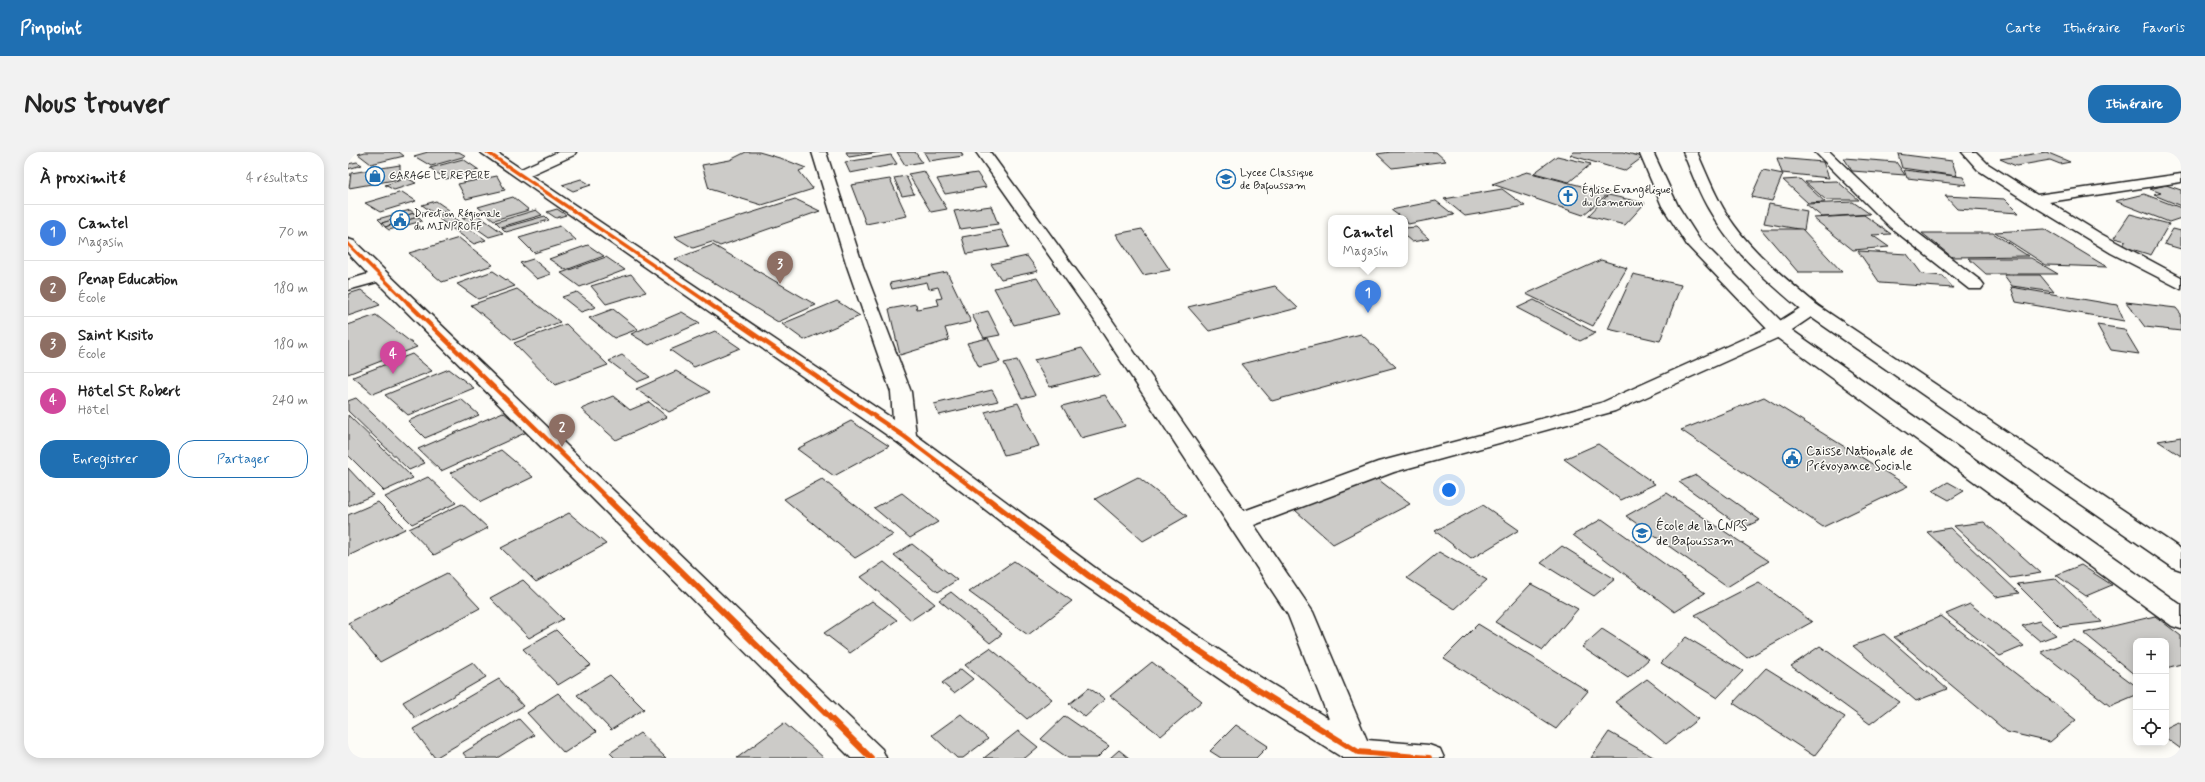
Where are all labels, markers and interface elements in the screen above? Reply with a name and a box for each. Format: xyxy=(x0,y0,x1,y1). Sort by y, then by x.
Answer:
text: Pinpoint xyxy=(20,16,82,41)
text: Carte xyxy=(2005,19,2041,37)
text: Itinéraire xyxy=(2063,19,2120,37)
text: Favoris xyxy=(2142,19,2185,37)
button: Itinéraire xyxy=(2088,85,2181,123)
text: Nous trouver xyxy=(24,86,169,123)
shop icon: GARAGE LE REPERE xyxy=(364,165,386,187)
place label: Lycee Classique de Bafoussam xyxy=(1240,166,1314,195)
text: À proximité xyxy=(40,167,125,189)
school or university icon: Lycee Classique de Bafoussam xyxy=(1215,168,1237,190)
place label: GARAGE LE REPERE xyxy=(389,169,491,183)
text: 4 résultats xyxy=(246,170,308,187)
place label: Église Evangélique du Cameroun xyxy=(1582,182,1671,210)
church icon: Église Evangélique du Cameroun xyxy=(1557,185,1579,207)
place label: Direction Régionale du MINPROFF xyxy=(414,207,501,234)
public building icon: Direction Régionale du MINPROFF xyxy=(389,209,411,231)
text: Camtel xyxy=(78,214,128,234)
popup xyxy=(1328,215,1408,267)
text: Camtel xyxy=(1343,223,1393,243)
text: 1 xyxy=(50,224,56,241)
text: 70 m xyxy=(279,224,308,241)
text: Magasin xyxy=(78,234,123,251)
text: Magasin xyxy=(1343,243,1388,260)
pin: 3 xyxy=(767,251,793,284)
text: Penap Education xyxy=(78,270,178,290)
text: 2 xyxy=(50,280,56,297)
text: 180 m xyxy=(273,280,308,297)
pin: 1 xyxy=(1355,280,1381,313)
text: École xyxy=(78,290,106,307)
text: Saint Kisito xyxy=(78,326,153,346)
text: 3 xyxy=(50,336,56,353)
text: 180 m xyxy=(273,336,308,353)
pin: 4 xyxy=(380,341,406,374)
text: École xyxy=(78,346,106,363)
text: Hôtel St Robert xyxy=(78,382,180,402)
text: 4 xyxy=(49,392,57,409)
text: 240 m xyxy=(272,392,308,409)
text: Hôtel xyxy=(78,402,109,419)
pin: 2 xyxy=(549,414,575,447)
button: Enregistrer xyxy=(40,440,170,478)
button: Partager xyxy=(178,440,308,478)
place label: Caisse Nationale de Prévoyance Sociale xyxy=(1806,443,1913,475)
public building icon: Caisse Nationale de Prévoyance Sociale xyxy=(1781,447,1803,469)
your location xyxy=(1439,480,1459,500)
place label: École de la CNPS de Bafoussam xyxy=(1656,517,1748,552)
school or university icon: École de la CNPS de Bafoussam xyxy=(1631,522,1653,544)
map controls xyxy=(2133,638,2169,746)
button: + xyxy=(2133,638,2169,674)
button: − xyxy=(2133,674,2169,710)
button: locate xyxy=(2133,710,2169,746)

